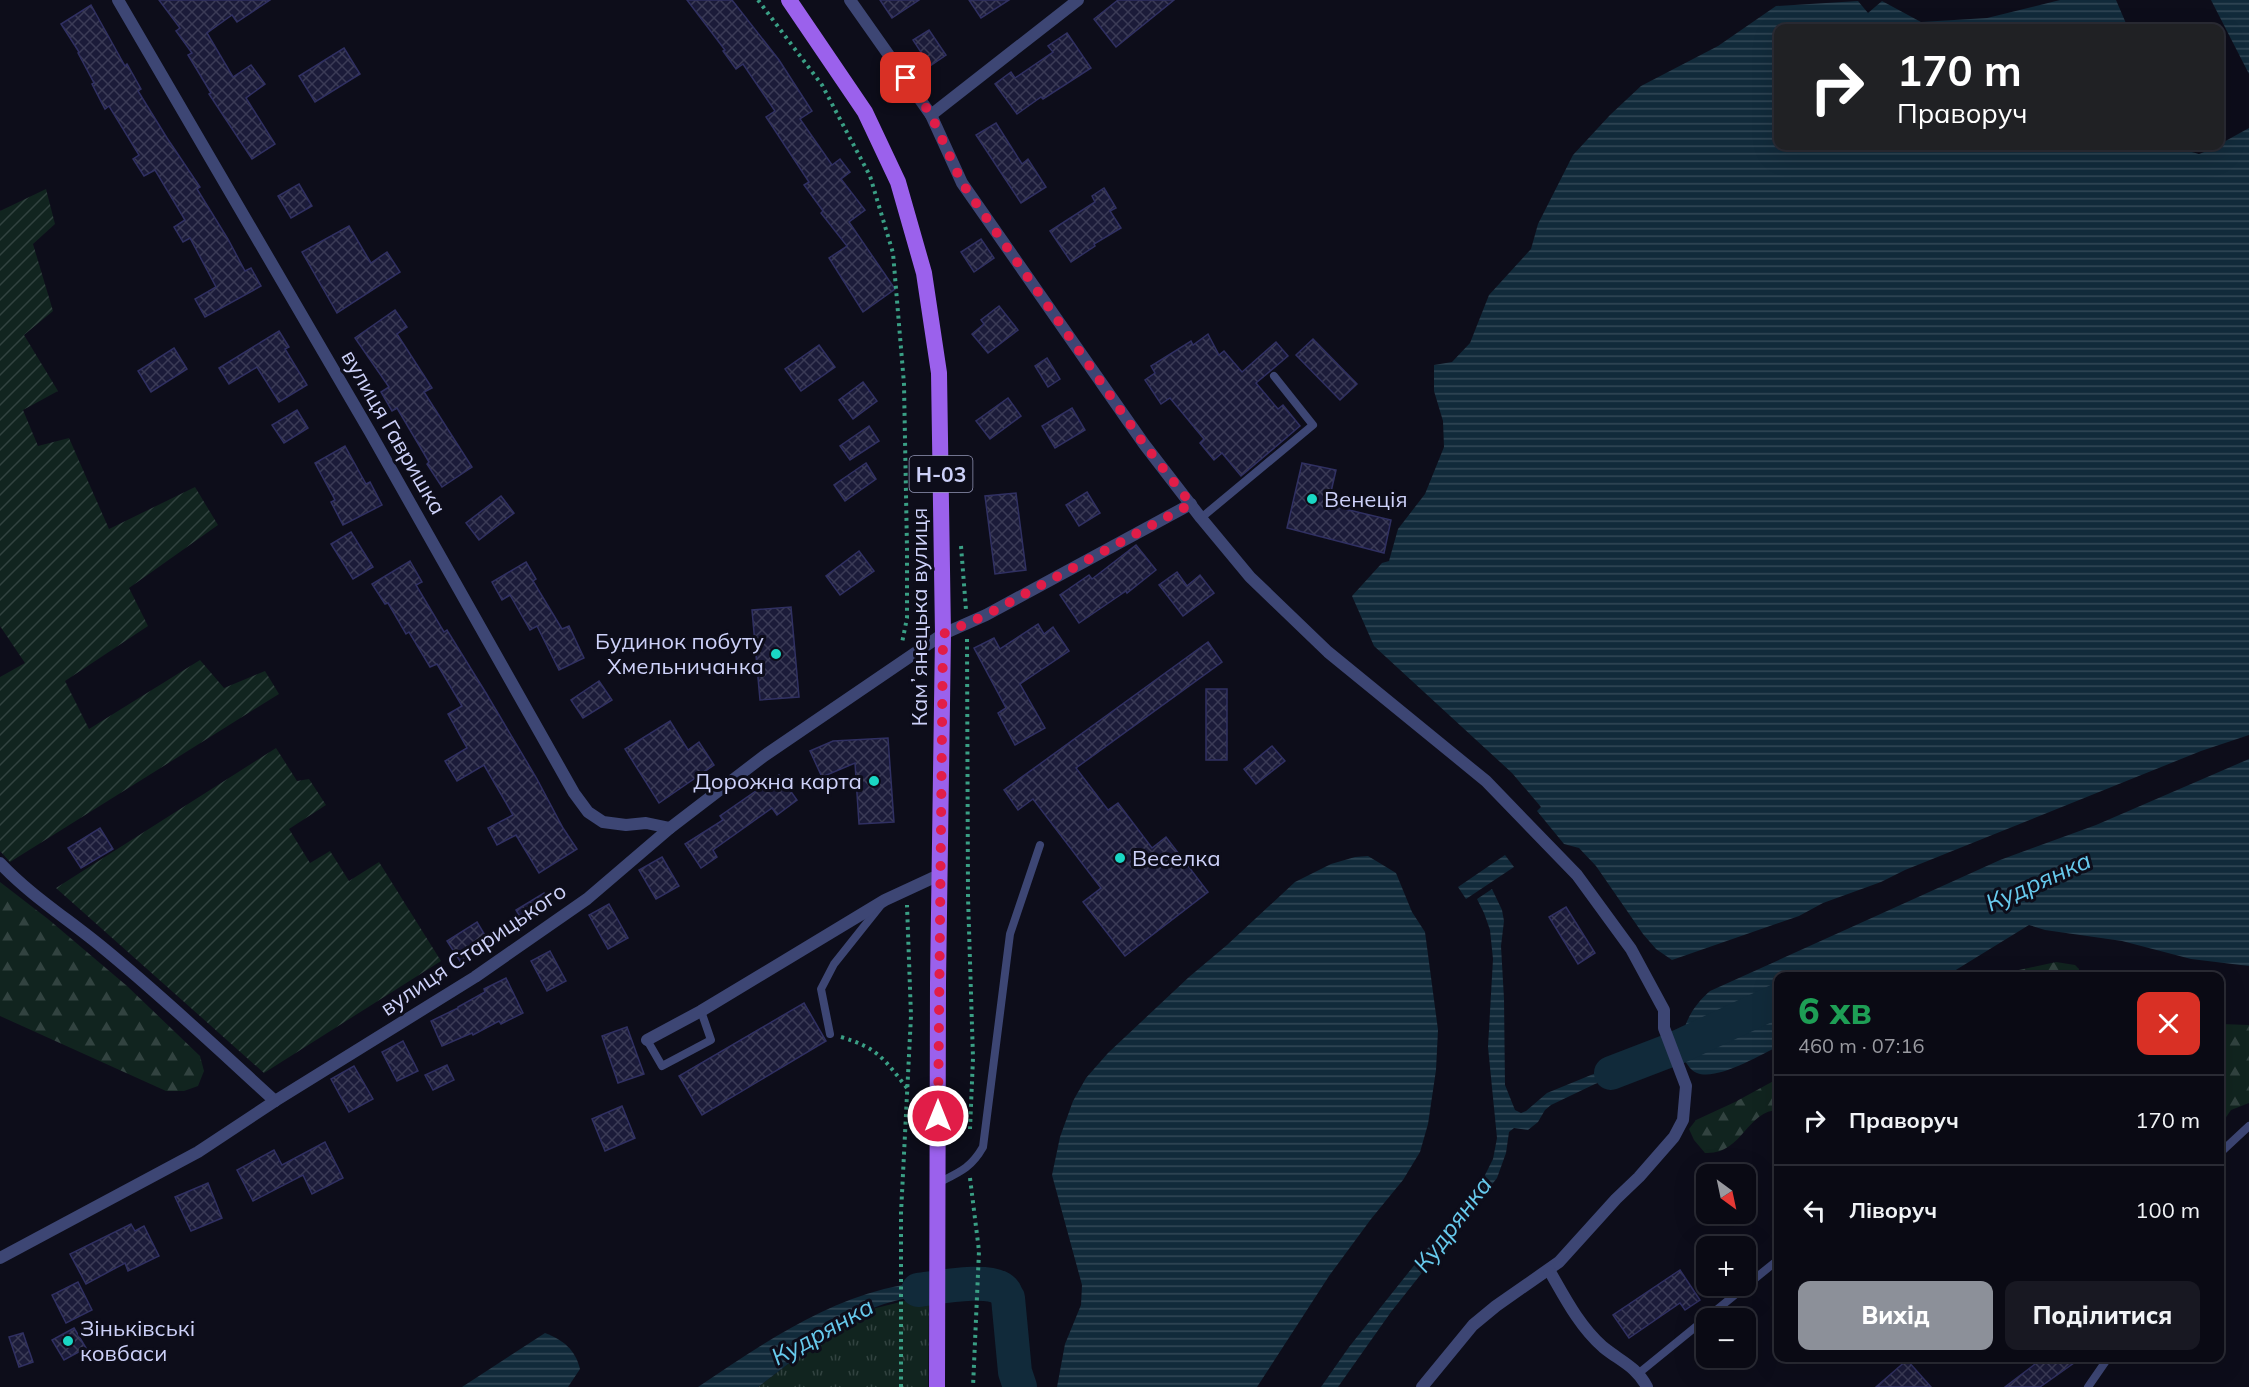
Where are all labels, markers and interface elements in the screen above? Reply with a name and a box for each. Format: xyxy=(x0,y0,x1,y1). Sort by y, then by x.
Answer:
text: 170 m xyxy=(1897,44,2022,97)
icon: right xyxy=(1798,48,1876,126)
pin xyxy=(880,52,931,103)
icon: arrive xyxy=(889,61,922,94)
text: Праворуч xyxy=(1897,96,2027,130)
street label: вулиця Гавришка xyxy=(336,345,452,519)
road number: Н-03 xyxy=(910,456,972,492)
place label: Венеція xyxy=(1324,485,1407,513)
marker: Венеція xyxy=(1305,492,1319,506)
street label: Камʼянецька вулиця xyxy=(905,508,933,726)
place label: Будинок побуту Хмельничанка xyxy=(595,627,764,680)
marker: Будинок побуту Хмельничанка xyxy=(769,647,783,661)
place label: Дорожна карта xyxy=(693,767,862,795)
marker: Дорожна карта xyxy=(867,774,881,788)
place label: Веселка xyxy=(1132,844,1221,872)
water label: Кудрянка xyxy=(1981,844,2095,918)
marker: Веселка xyxy=(1113,851,1127,865)
street label: вулиця Старицького xyxy=(375,876,571,1022)
text: 6 хв xyxy=(1798,988,1872,1033)
button: close xyxy=(2137,992,2200,1055)
text: 460 m · 07:16 xyxy=(1798,1033,1924,1058)
position arrow xyxy=(906,1084,970,1148)
icon: right xyxy=(1798,1104,1831,1137)
text: Праворуч xyxy=(1849,1106,1959,1134)
text: 170 m xyxy=(2135,1106,2200,1134)
north arrow xyxy=(1696,1164,1756,1224)
map controls xyxy=(1696,1164,1756,1368)
water label: Кудрянка xyxy=(1406,1170,1498,1278)
icon: left xyxy=(1798,1194,1831,1227)
text: Ліворуч xyxy=(1849,1196,1937,1224)
text: 100 m xyxy=(2135,1196,2200,1224)
button: + xyxy=(1696,1236,1756,1296)
button: Вихід xyxy=(1798,1281,1993,1350)
button: Поділитися xyxy=(2005,1281,2200,1350)
water label: Кудрянка xyxy=(766,1291,878,1371)
button: − xyxy=(1696,1308,1756,1368)
place label: Зіньківські ковбаси xyxy=(80,1314,195,1367)
marker: Зіньківські ковбаси xyxy=(61,1334,75,1348)

